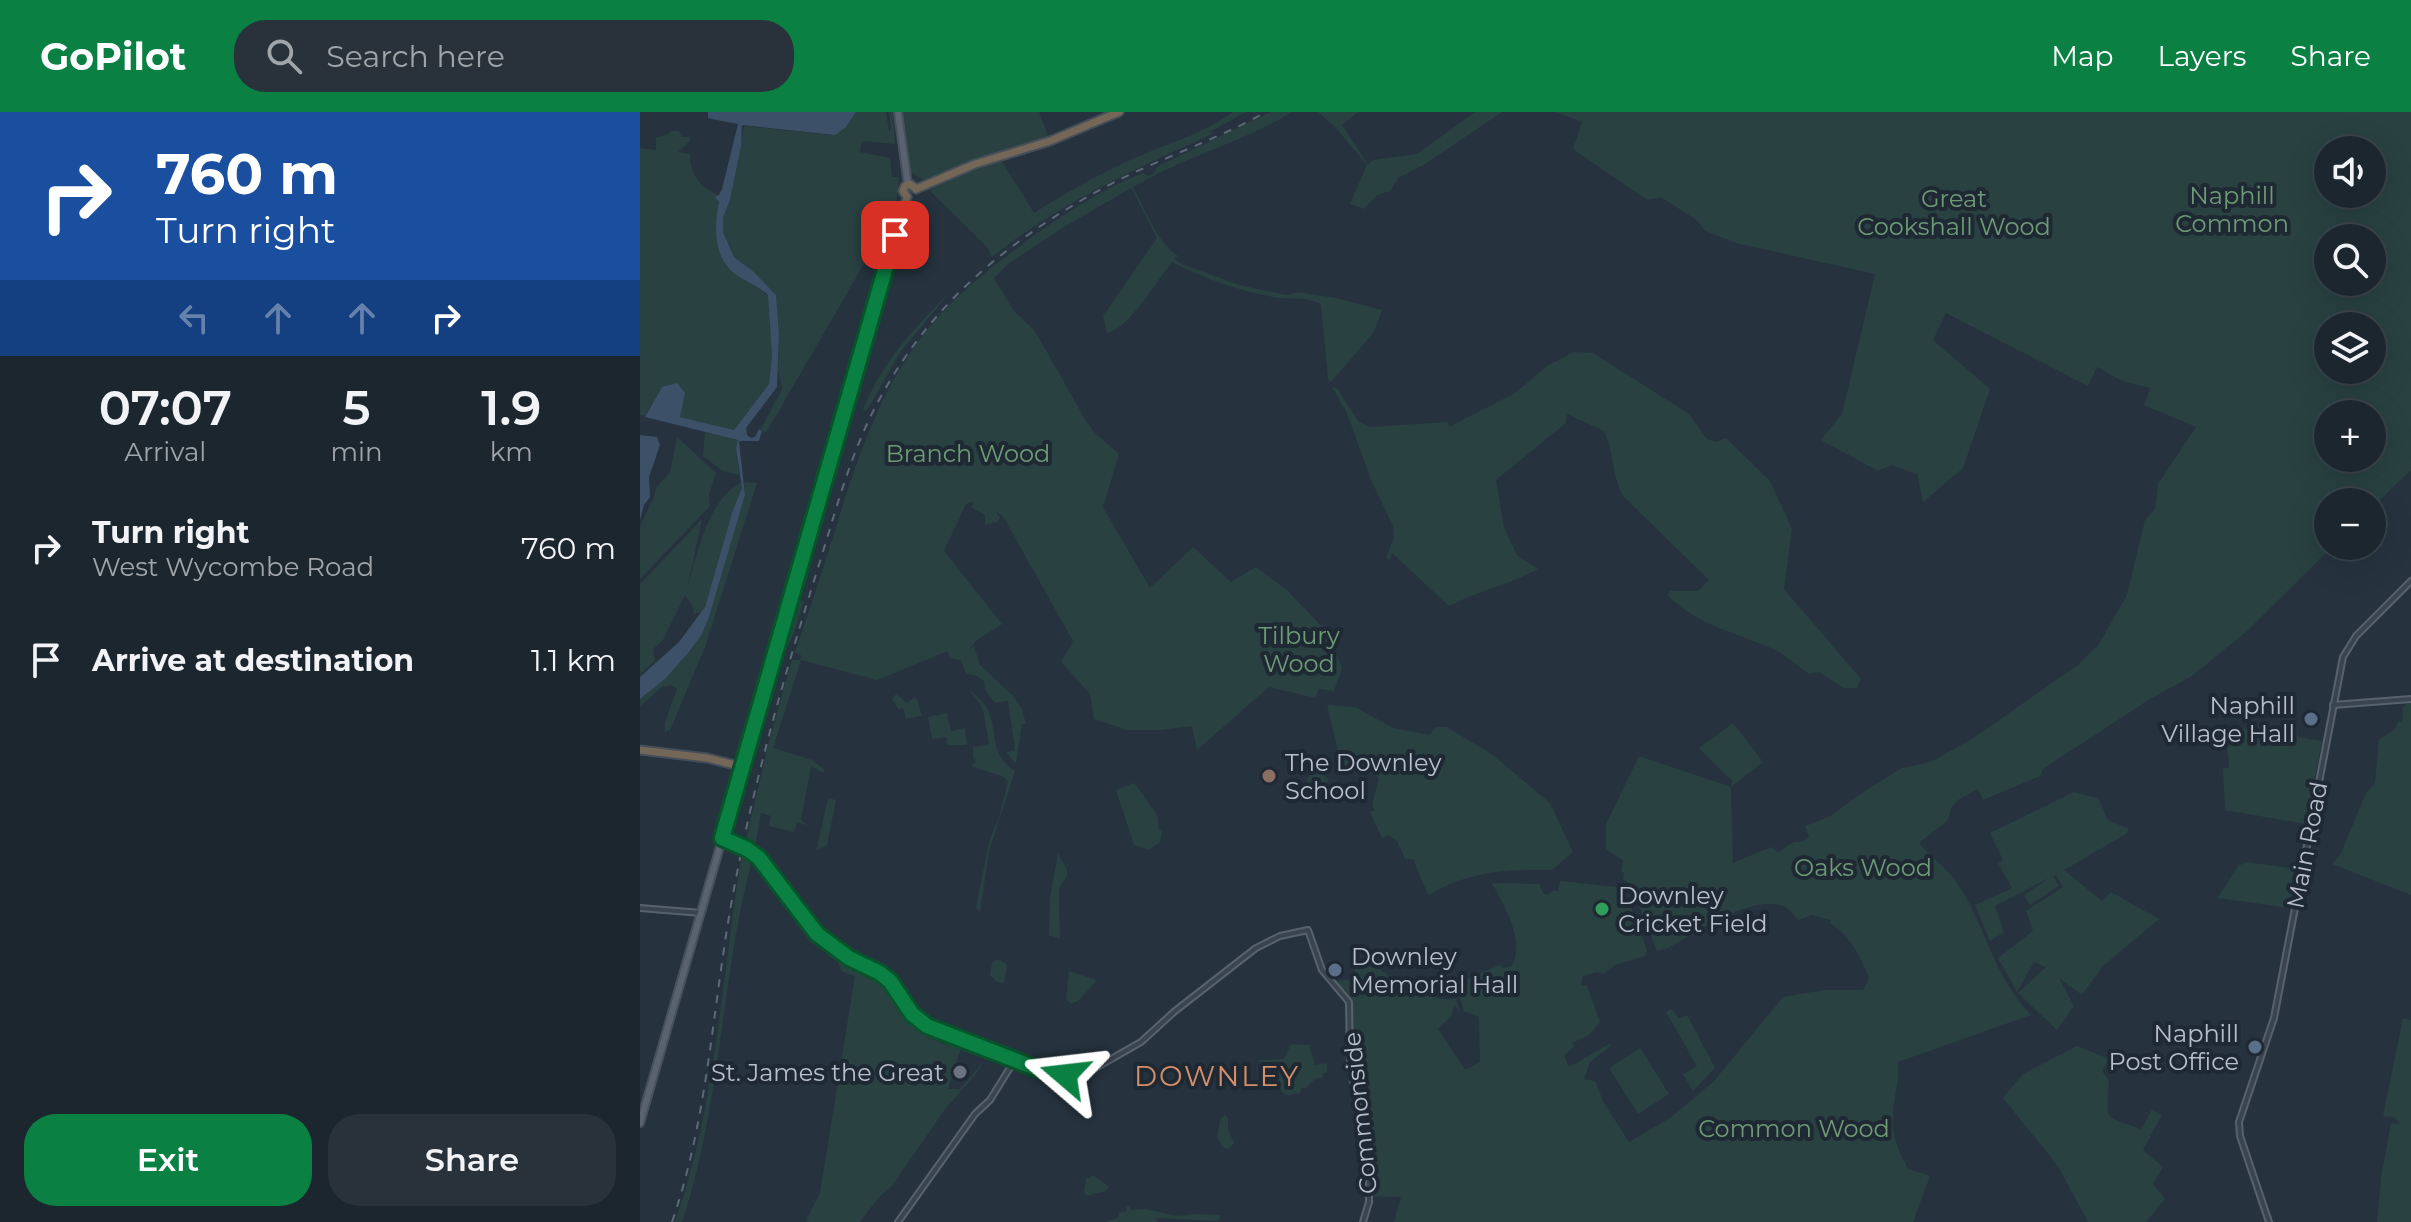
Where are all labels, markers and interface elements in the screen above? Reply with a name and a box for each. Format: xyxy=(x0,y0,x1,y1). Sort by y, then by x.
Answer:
search box xyxy=(234,20,794,92)
text: GoPilot xyxy=(40,33,186,80)
icon: search xyxy=(262,34,306,78)
text: Search here xyxy=(326,38,505,75)
text: Map xyxy=(2051,39,2114,73)
text: Layers xyxy=(2158,39,2247,73)
text: Share xyxy=(2291,39,2371,73)
map controls xyxy=(2314,136,2386,560)
button: sound xyxy=(2314,136,2386,208)
text: 760 m xyxy=(156,140,338,208)
icon: right xyxy=(24,144,128,248)
park label: Naphill Common xyxy=(2175,181,2289,238)
park label: Great Cookshall Wood xyxy=(1857,184,2051,241)
pin xyxy=(861,201,929,269)
text: Turn right xyxy=(156,208,336,252)
icon: arrive xyxy=(873,213,917,257)
button: search xyxy=(2314,224,2386,296)
icon: left xyxy=(172,296,216,340)
icon: ahead xyxy=(256,296,300,340)
icon: ahead xyxy=(340,296,384,340)
icon: right xyxy=(424,296,468,340)
button: layers xyxy=(2314,312,2386,384)
text: 07:07 xyxy=(99,379,232,437)
text: 5 xyxy=(343,379,371,437)
text: 1.9 xyxy=(481,379,541,437)
button: + xyxy=(2314,400,2386,472)
text: Arrival xyxy=(124,436,206,468)
text: min xyxy=(330,436,383,468)
text: km xyxy=(490,436,533,468)
park label: Branch Wood xyxy=(886,439,1050,468)
button: − xyxy=(2314,488,2386,560)
text: Turn right xyxy=(92,514,249,551)
icon: right xyxy=(24,526,68,570)
text: 760 m xyxy=(521,530,616,567)
text: West Wycombe Road xyxy=(92,551,374,583)
park label: Tilbury Wood xyxy=(1258,621,1340,678)
icon: arrive xyxy=(24,638,68,682)
text: Arrive at destination xyxy=(92,642,414,679)
text: 1.1 km xyxy=(531,642,616,679)
place label: Naphill Village Hall xyxy=(2161,691,2295,748)
marker: Naphill Village Hall xyxy=(2302,710,2320,728)
place label: The Downley School xyxy=(1285,748,1441,805)
marker: The Downley School xyxy=(1260,767,1278,785)
street label: Main Road xyxy=(2280,779,2334,911)
park label: Oaks Wood xyxy=(1794,853,1932,882)
place label: Downley Cricket Field xyxy=(1618,881,1767,938)
marker: Downley Cricket Field xyxy=(1593,900,1611,918)
place label: Downley Memorial Hall xyxy=(1351,942,1518,999)
marker: Downley Memorial Hall xyxy=(1326,961,1344,979)
place label: Naphill Post Office xyxy=(2109,1019,2239,1076)
street label: Commonside xyxy=(1337,1031,1383,1195)
position arrow xyxy=(1023,1033,1107,1117)
marker: Naphill Post Office xyxy=(2246,1038,2264,1056)
place label: St. James the Great xyxy=(711,1058,944,1087)
district label: DOWNLEY xyxy=(1134,1059,1300,1093)
marker: St. James the Great xyxy=(951,1063,969,1081)
button: Exit xyxy=(24,1114,312,1206)
button: Share xyxy=(328,1114,616,1206)
park label: Common Wood xyxy=(1698,1114,1890,1143)

